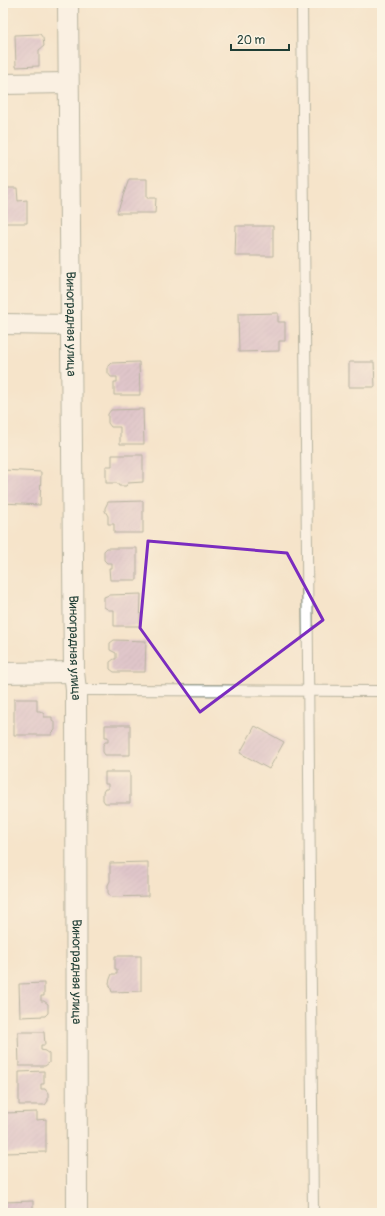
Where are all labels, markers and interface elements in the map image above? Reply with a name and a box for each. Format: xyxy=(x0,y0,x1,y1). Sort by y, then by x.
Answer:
scale bar xyxy=(231,26,289,52)
text: 20 m xyxy=(237,33,266,48)
street label: Виноградная улица xyxy=(62,271,79,377)
street label: Виноградная улица xyxy=(65,595,84,700)
street label: Виноградная улица xyxy=(68,919,85,1024)

